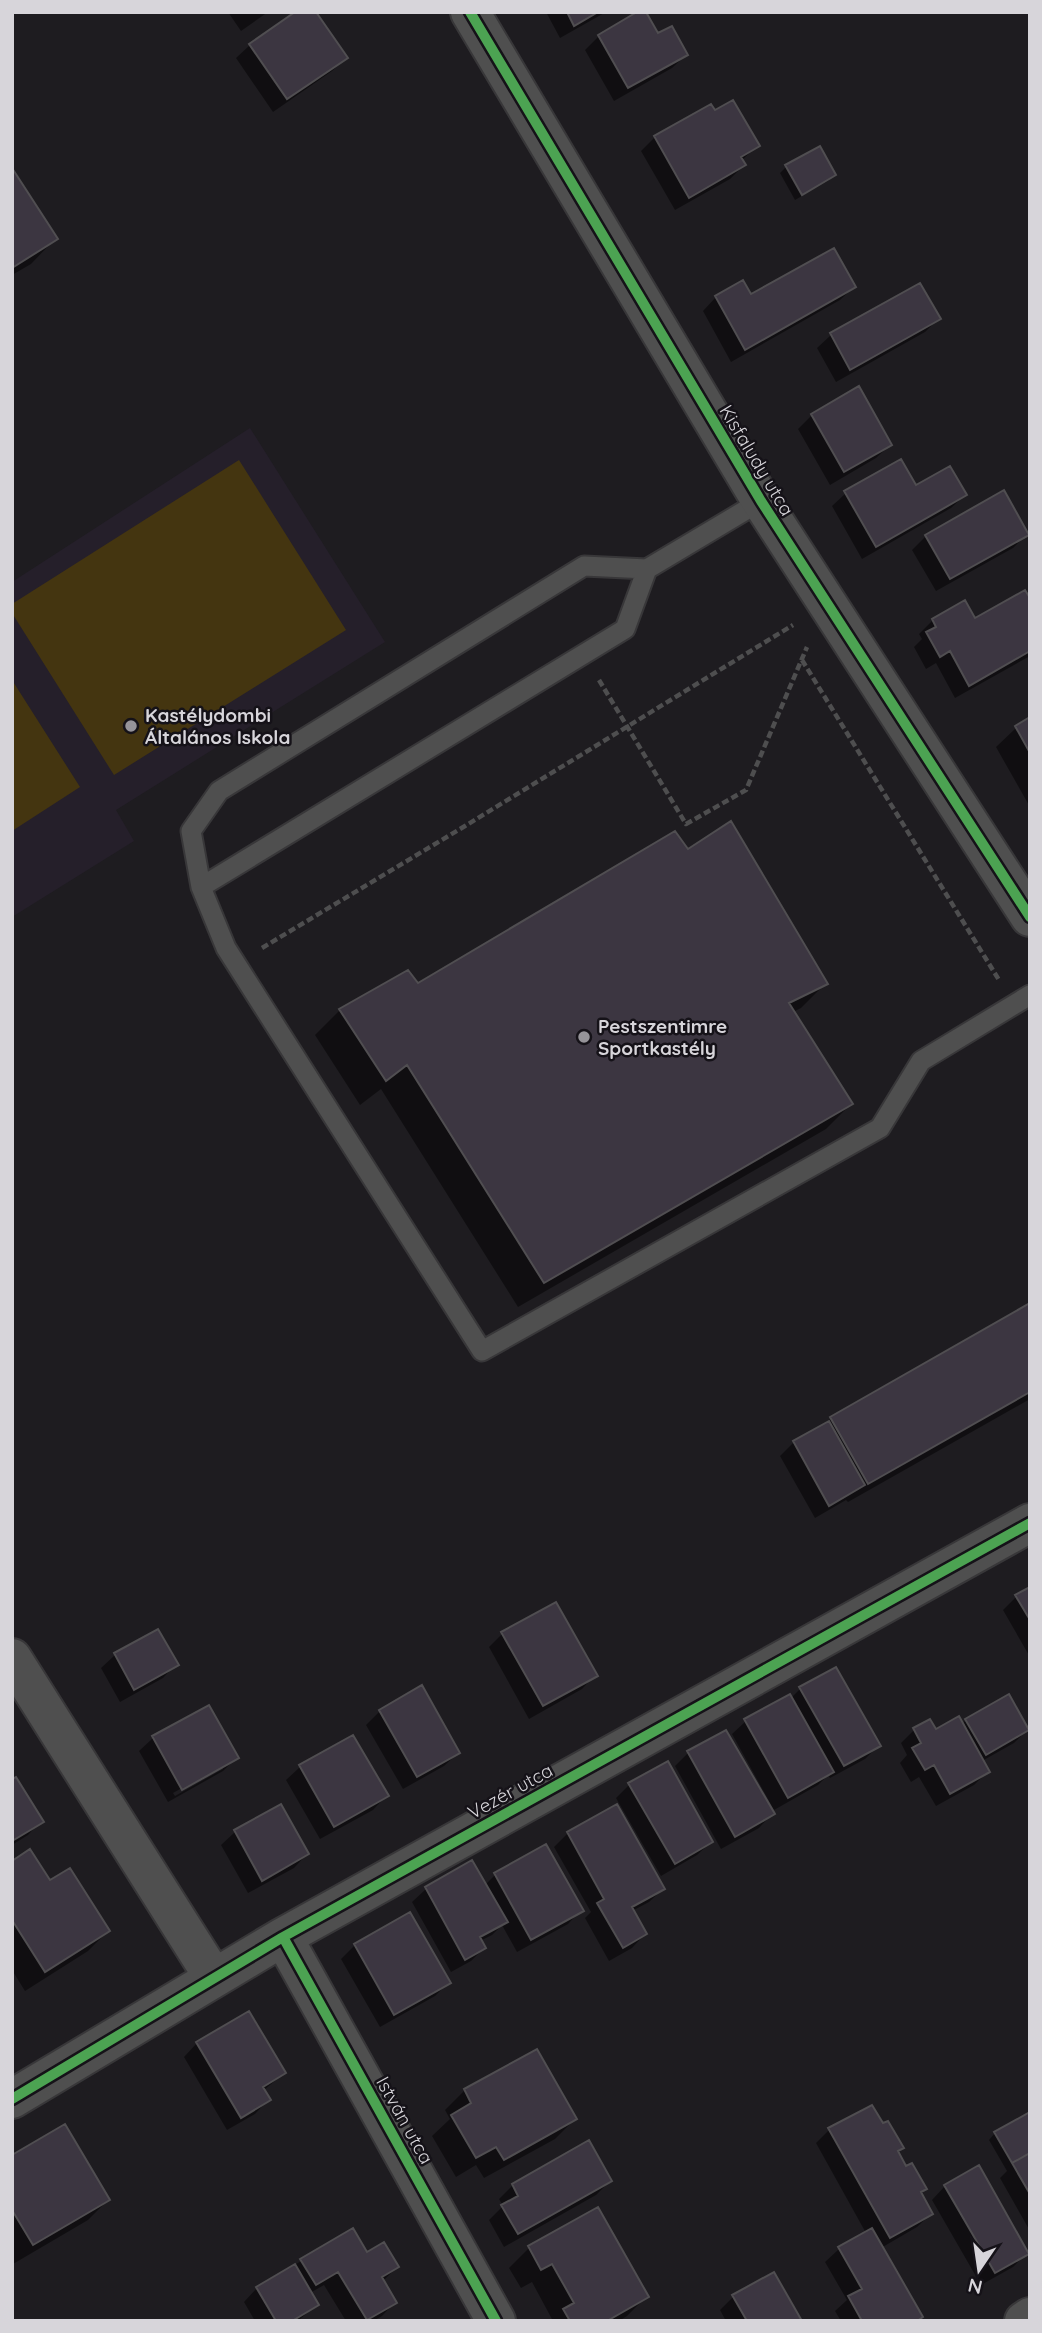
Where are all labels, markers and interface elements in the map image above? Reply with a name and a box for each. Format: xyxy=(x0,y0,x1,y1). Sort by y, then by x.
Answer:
street label: Kisfaludy utca xyxy=(714,400,800,520)
place label: Kastélydombi Általános Iskola xyxy=(145,703,290,749)
marker: Kastélydombi Általános Iskola xyxy=(123,718,139,734)
place label: Pestszentimre Sportkastély xyxy=(598,1014,727,1060)
marker: Pestszentimre Sportkastély xyxy=(576,1029,592,1045)
street label: Vezér utca xyxy=(463,1758,557,1824)
street label: István utca xyxy=(371,2072,439,2168)
north arrow xyxy=(944,2235,1014,2305)
text: N xyxy=(966,2273,985,2300)

